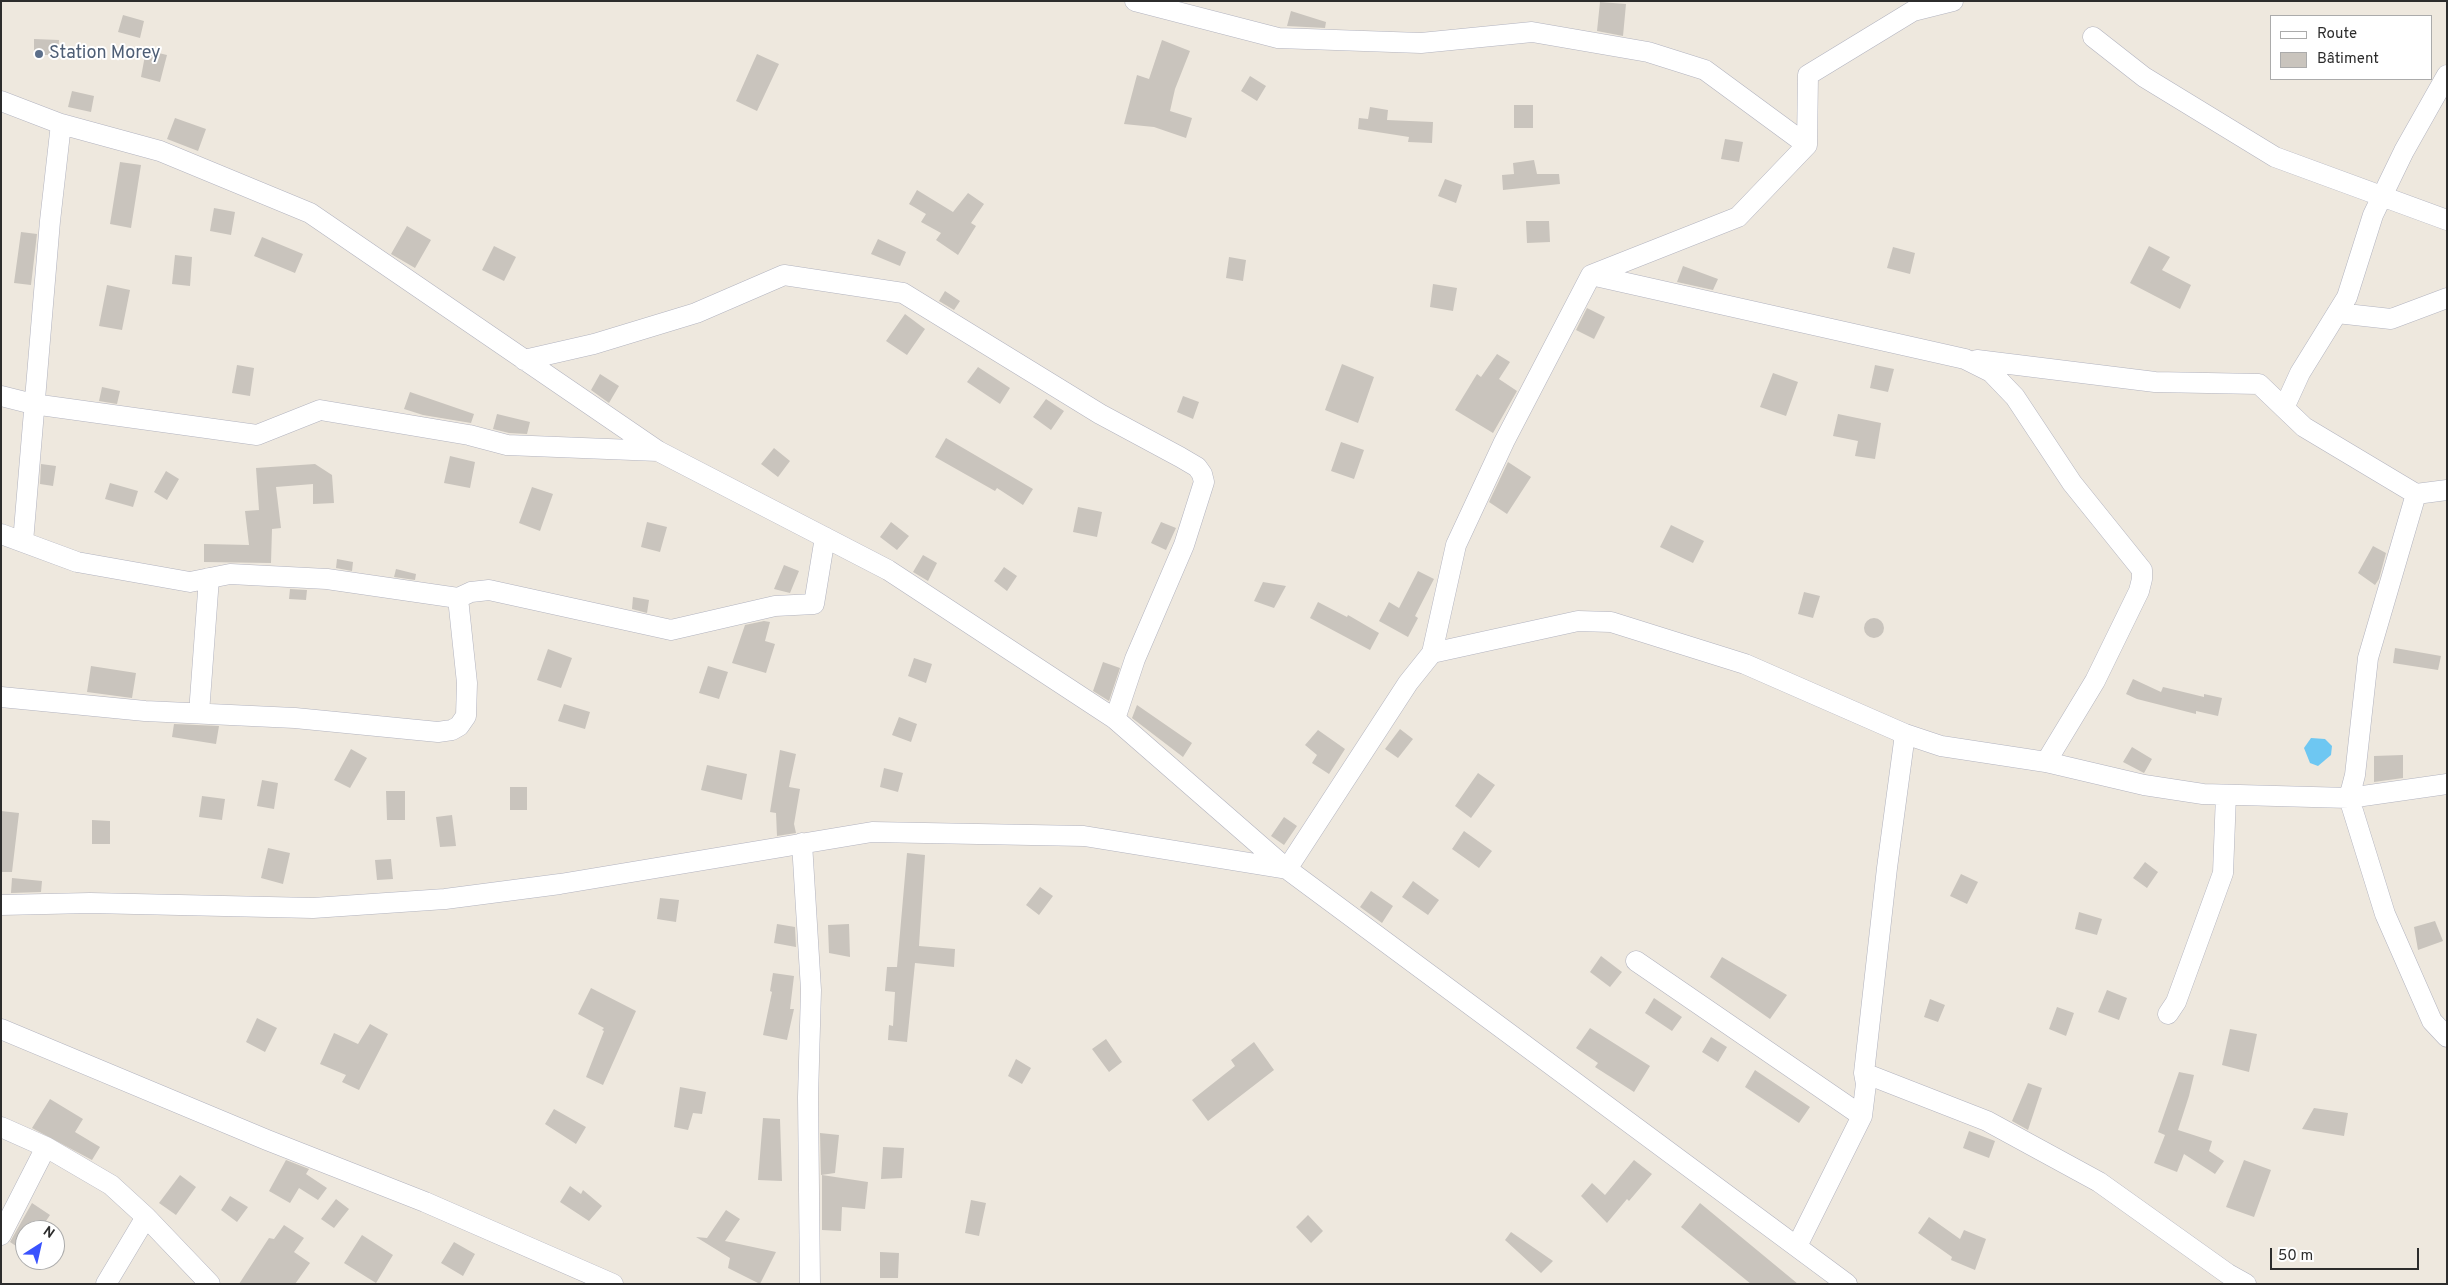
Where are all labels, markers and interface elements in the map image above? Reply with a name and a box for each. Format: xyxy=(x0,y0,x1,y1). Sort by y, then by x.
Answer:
legend xyxy=(2270,15,2433,80)
text: Route xyxy=(2317,25,2357,44)
place label: Station Morey xyxy=(49,43,161,65)
marker: Station Morey xyxy=(33,48,45,60)
text: Bâtiment xyxy=(2317,50,2379,69)
north arrow xyxy=(15,1220,65,1270)
text: N xyxy=(39,1223,57,1243)
scale bar xyxy=(2273,1238,2422,1270)
text: 50 m xyxy=(2278,1247,2313,1266)

